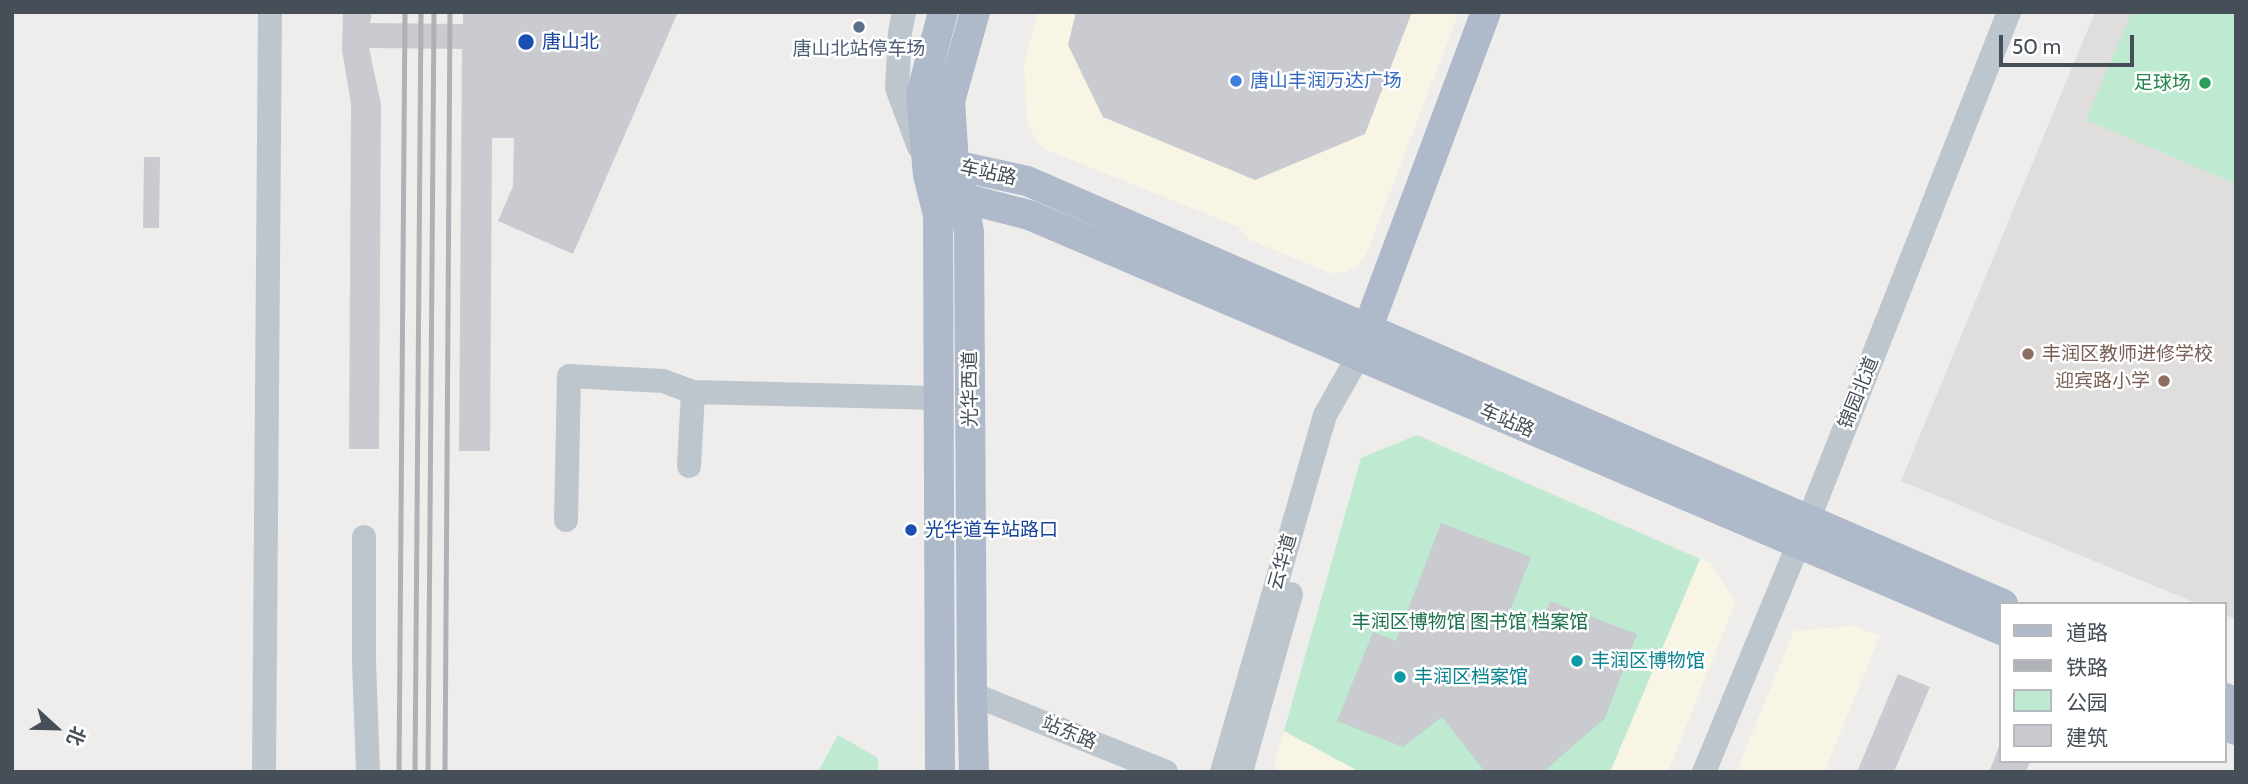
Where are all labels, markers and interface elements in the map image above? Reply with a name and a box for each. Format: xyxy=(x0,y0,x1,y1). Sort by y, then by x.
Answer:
marker: 唐山北站停车场 xyxy=(851,19,867,35)
scale bar xyxy=(2003,21,2138,65)
place label: 唐山北 xyxy=(542,31,599,53)
marker: 唐山北 xyxy=(516,32,536,52)
text: 50 m xyxy=(2012,34,2061,59)
place label: 唐山北站停车场 xyxy=(793,38,925,60)
place label: 唐山丰润万达广场 xyxy=(1250,70,1402,92)
place label: 足球场 xyxy=(2134,72,2191,94)
marker: 唐山丰润万达广场 xyxy=(1228,73,1244,89)
marker: 足球场 xyxy=(2197,75,2213,91)
street label: 车站路 xyxy=(958,156,1018,190)
place label: 丰润区教师进修学校 xyxy=(2042,343,2213,365)
marker: 丰润区教师进修学校 xyxy=(2020,346,2036,362)
street label: 光华西道 xyxy=(959,351,981,427)
street label: 锦园北道 xyxy=(1834,353,1884,433)
place label: 迎宾路小学 xyxy=(2055,370,2150,392)
marker: 迎宾路小学 xyxy=(2156,373,2172,389)
street label: 车站路 xyxy=(1476,399,1538,443)
place label: 光华道车站路口 xyxy=(925,519,1058,541)
marker: 光华道车站路口 xyxy=(903,522,919,538)
street label: 云华道 xyxy=(1264,531,1302,593)
legend xyxy=(2000,602,2227,763)
park label: 丰润区博物馆 图书馆 档案馆 xyxy=(1352,611,1588,633)
text: 道路 xyxy=(2066,620,2108,645)
place label: 丰润区博物馆 xyxy=(1591,650,1705,672)
marker: 丰润区博物馆 xyxy=(1569,653,1585,669)
text: 铁路 xyxy=(2066,655,2108,680)
place label: 丰润区档案馆 xyxy=(1414,666,1528,688)
marker: 丰润区档案馆 xyxy=(1392,669,1408,685)
text: 公园 xyxy=(2066,690,2108,715)
north arrow xyxy=(21,693,91,763)
street label: 站东路 xyxy=(1038,712,1100,754)
text: 北 xyxy=(62,723,90,749)
text: 建筑 xyxy=(2066,725,2108,750)

